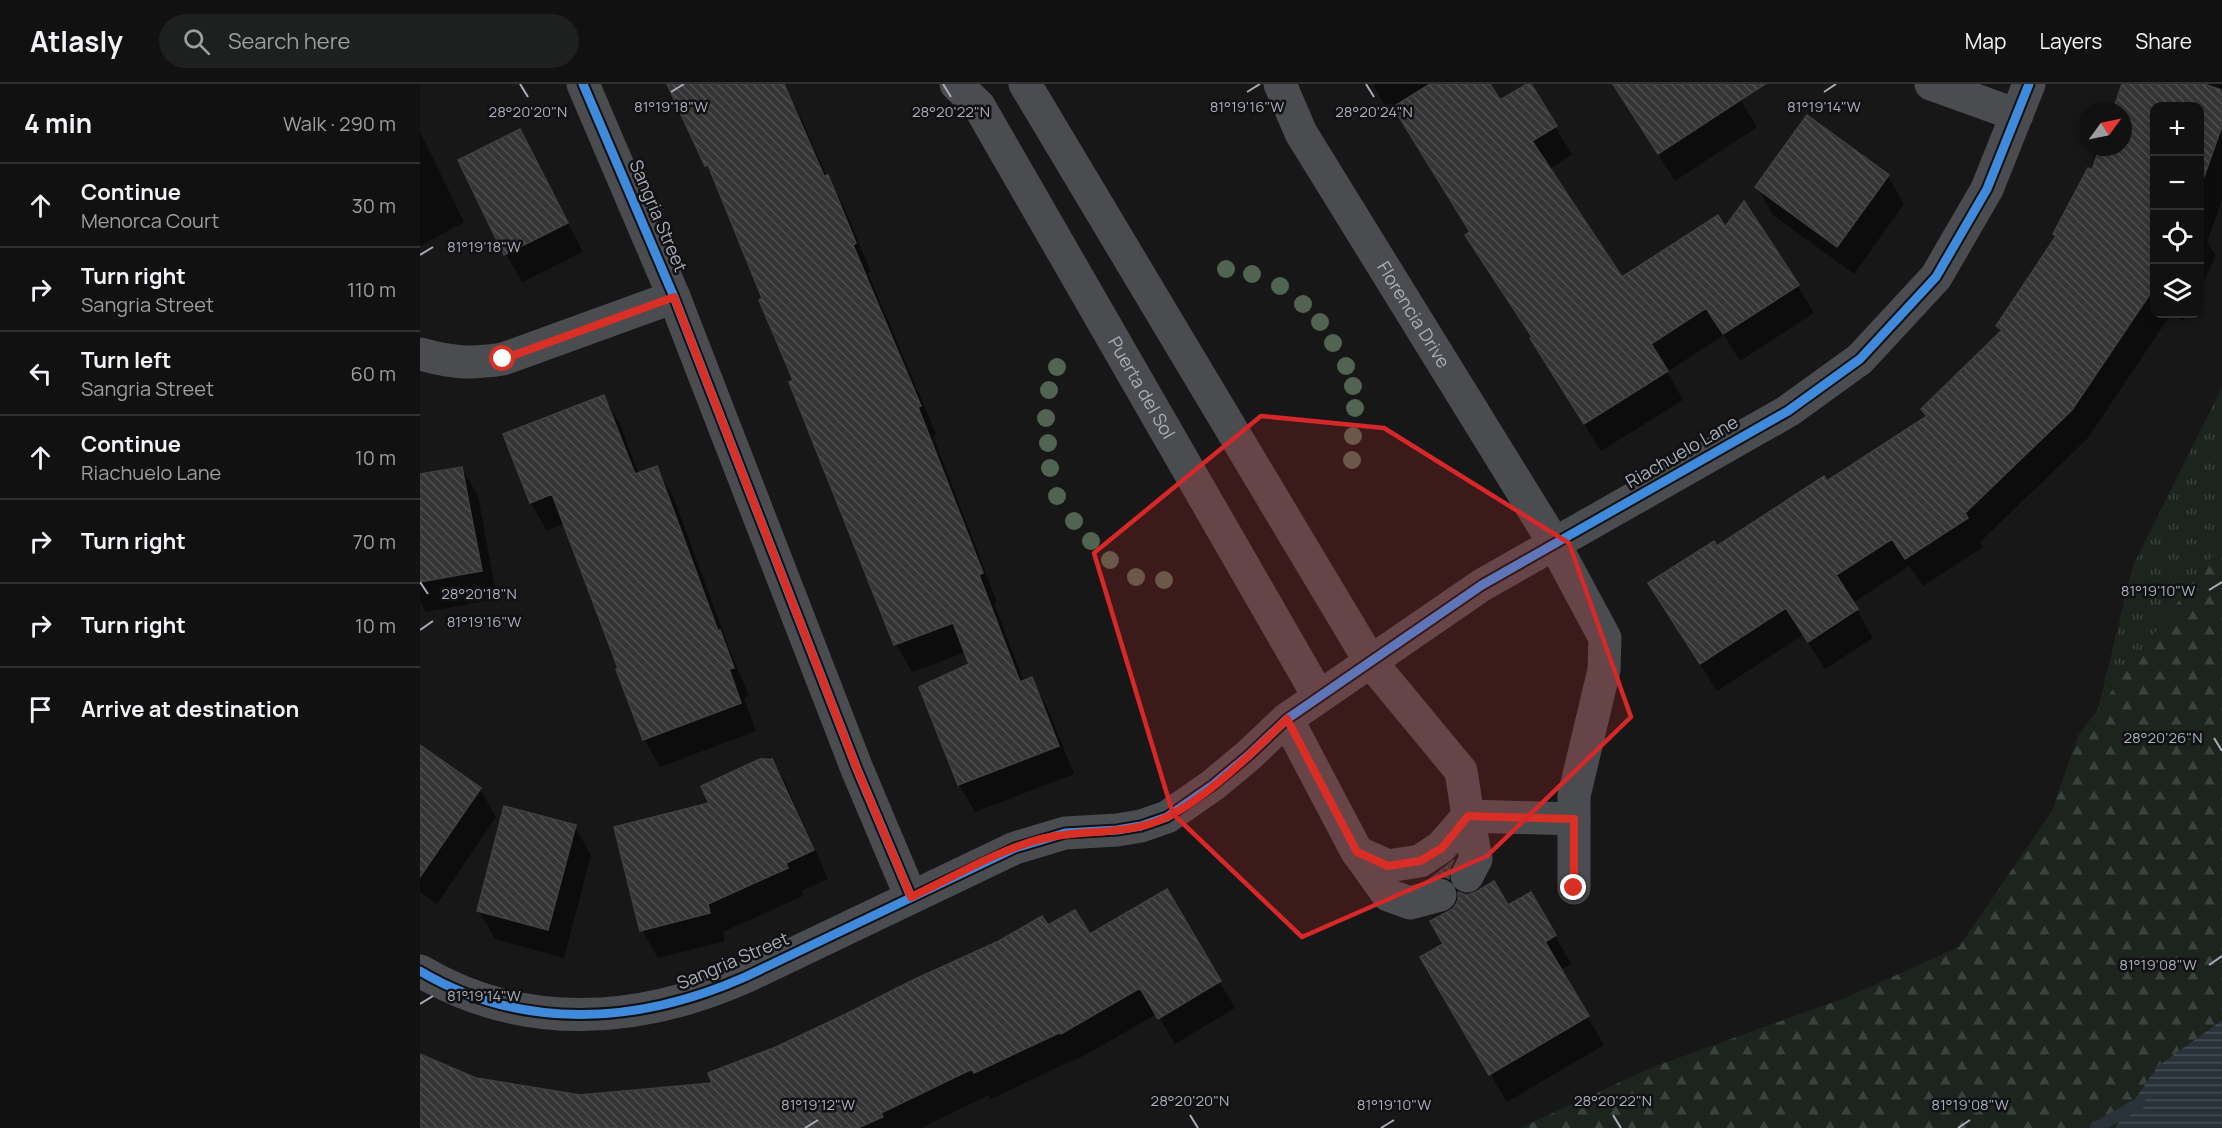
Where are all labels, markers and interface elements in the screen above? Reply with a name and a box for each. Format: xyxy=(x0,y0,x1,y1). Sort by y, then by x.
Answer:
search box xyxy=(159,14,579,68)
text: Atlasly xyxy=(30,22,123,60)
icon: search xyxy=(180,25,213,58)
text: Search here xyxy=(228,26,350,56)
text: Map xyxy=(1965,27,2006,55)
text: Layers xyxy=(2039,27,2102,55)
text: Share xyxy=(2135,27,2192,55)
text: 81°19'18"W xyxy=(634,96,708,117)
text: 81°19'16"W xyxy=(1210,96,1284,117)
text: 81°19'14"W xyxy=(1787,96,1861,117)
text: 28°20'20"N xyxy=(489,101,567,122)
text: 28°20'22"N xyxy=(912,101,990,122)
text: 28°20'24"N xyxy=(1335,101,1413,122)
north arrow xyxy=(2078,102,2132,156)
map controls xyxy=(2150,102,2204,318)
button: + xyxy=(2150,102,2204,156)
text: 4 min xyxy=(24,105,92,141)
text: Walk · 290 m xyxy=(283,110,396,137)
street label: Sangria Street xyxy=(625,156,693,275)
button: − xyxy=(2150,156,2204,210)
text: Continue xyxy=(81,177,181,207)
icon: ahead xyxy=(24,189,57,222)
text: 30 m xyxy=(352,192,396,219)
text: Menorca Court xyxy=(81,207,219,234)
button: locate xyxy=(2150,210,2204,264)
text: 81°19'18"W xyxy=(447,236,521,257)
street label: Florencia Drive xyxy=(1372,257,1456,372)
text: Turn right xyxy=(81,261,186,291)
button: layers xyxy=(2150,264,2204,318)
icon: right xyxy=(24,273,57,306)
text: 110 m xyxy=(347,276,396,303)
text: Sangria Street xyxy=(81,291,214,318)
street label: Puerta del Sol xyxy=(1103,332,1181,443)
text: Turn left xyxy=(81,345,171,375)
route start xyxy=(489,345,515,371)
icon: left xyxy=(24,357,57,390)
text: 60 m xyxy=(350,360,396,387)
text: Sangria Street xyxy=(81,375,214,402)
street label: Riachuelo Lane xyxy=(1621,409,1742,493)
text: Continue xyxy=(81,429,181,459)
icon: ahead xyxy=(24,441,57,474)
text: 10 m xyxy=(355,444,396,471)
text: Riachuelo Lane xyxy=(81,459,221,486)
icon: right xyxy=(24,525,57,558)
text: Turn right xyxy=(81,526,186,556)
text: 70 m xyxy=(353,528,396,555)
text: 81°19'10"W xyxy=(2121,580,2195,601)
text: 28°20'18"N xyxy=(441,583,517,604)
icon: right xyxy=(24,609,57,642)
text: Turn right xyxy=(81,610,186,640)
text: 81°19'16"W xyxy=(447,611,521,632)
text: 10 m xyxy=(355,612,396,639)
icon: arrive xyxy=(24,693,57,726)
text: Arrive at destination xyxy=(81,694,299,724)
text: 28°20'26"N xyxy=(2124,727,2202,748)
route end xyxy=(1560,874,1586,900)
street label: Sangria Street xyxy=(673,926,792,994)
text: 81°19'08"W xyxy=(2119,954,2197,975)
text: 81°19'14"W xyxy=(447,985,521,1006)
text: 28°20'20"N xyxy=(1151,1090,1229,1111)
text: 28°20'22"N xyxy=(1574,1090,1652,1111)
text: 81°19'12"W xyxy=(781,1094,855,1115)
text: 81°19'10"W xyxy=(1357,1094,1431,1115)
text: 81°19'08"W xyxy=(1931,1094,2009,1115)

